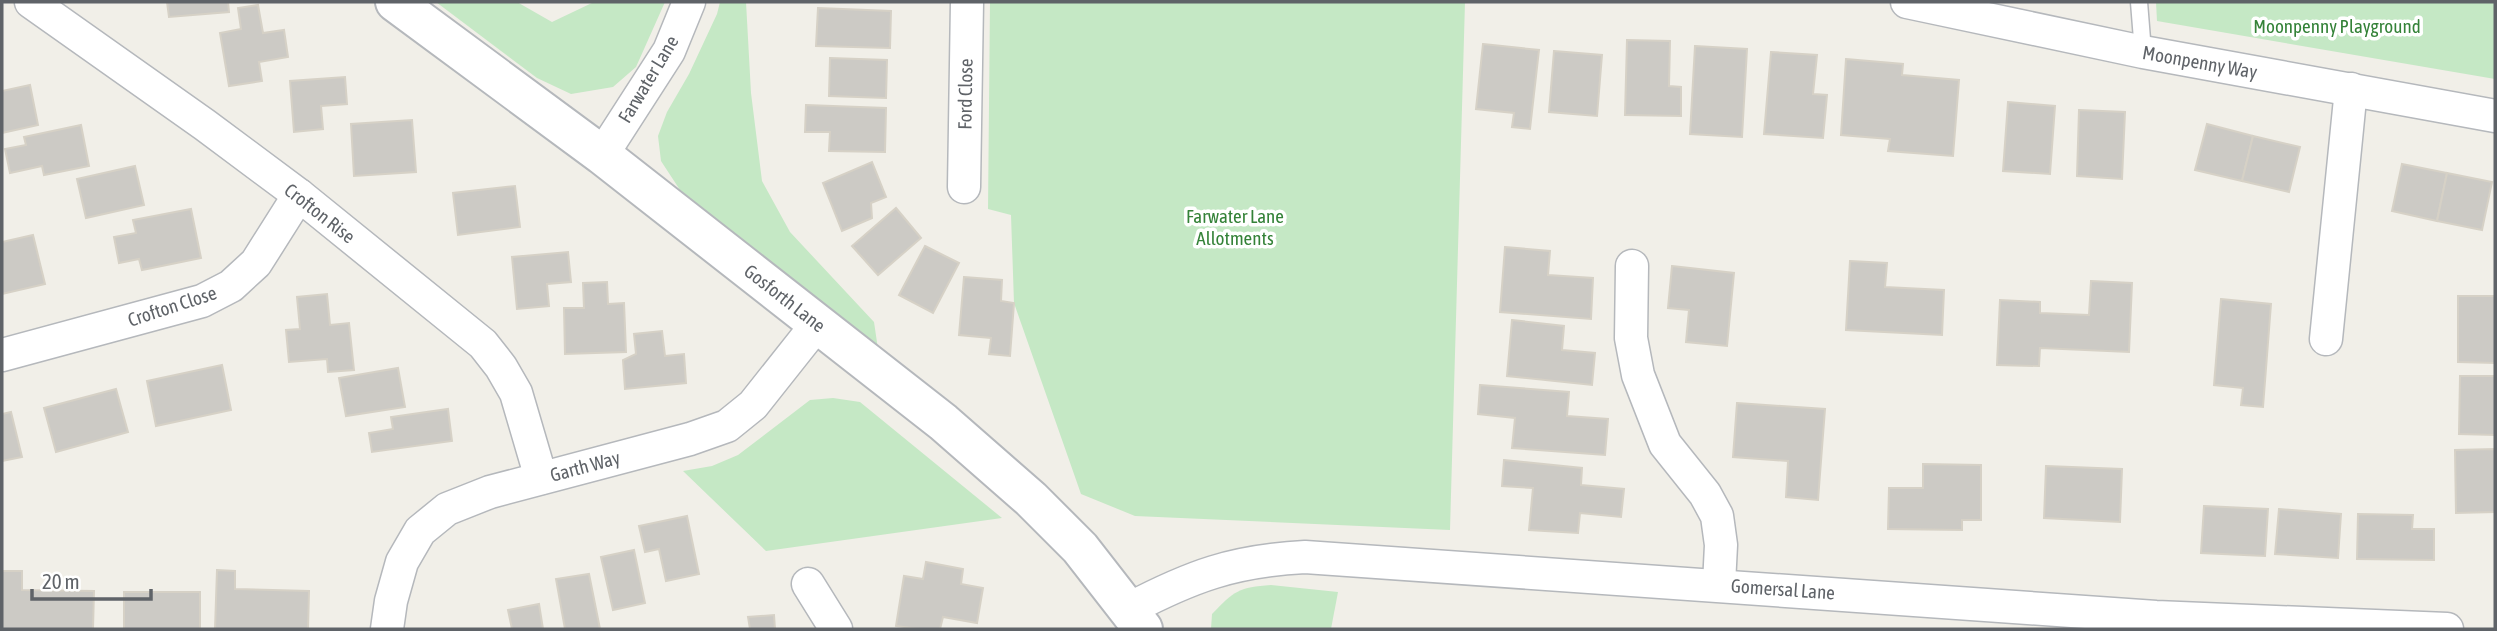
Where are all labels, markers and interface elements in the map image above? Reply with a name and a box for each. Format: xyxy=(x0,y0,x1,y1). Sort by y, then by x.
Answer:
park label: Moonpenny Playground xyxy=(2253,15,2421,37)
street label: Farwater Lane xyxy=(613,31,683,127)
street label: Moonpenny Way xyxy=(2141,41,2259,83)
street label: Ford Close xyxy=(953,58,977,130)
street label: Crofton Rise xyxy=(280,179,360,247)
park label: Farwater Lane Allotments xyxy=(1186,205,1284,249)
street label: Gosforth Lane xyxy=(740,260,830,336)
street label: Crofton Close xyxy=(125,281,219,331)
street label: Garth Way xyxy=(548,446,623,486)
scale bar xyxy=(32,558,150,602)
text: 20 m xyxy=(42,569,80,593)
street label: Gomersal Lane xyxy=(1730,574,1836,604)

